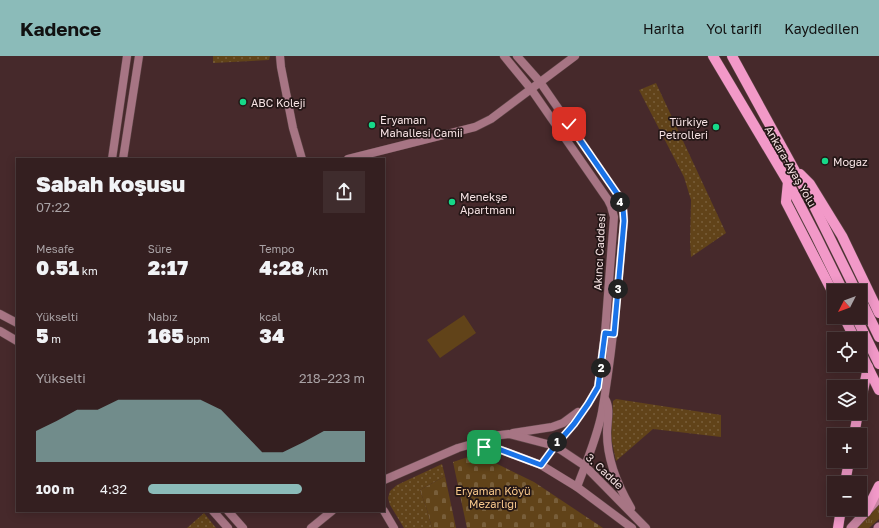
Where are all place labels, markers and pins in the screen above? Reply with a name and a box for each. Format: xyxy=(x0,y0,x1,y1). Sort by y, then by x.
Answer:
place label: ABC Koleji xyxy=(251,96,306,109)
marker: ABC Koleji xyxy=(238,97,248,107)
pin xyxy=(552,107,586,141)
place label: Eryaman Mahallesi Camii xyxy=(380,113,463,139)
place label: Türkiye Petrolleri xyxy=(659,115,708,141)
marker: Eryaman Mahallesi Camii xyxy=(367,120,377,130)
marker: Türkiye Petrolleri xyxy=(711,122,721,132)
place label: Mogaz xyxy=(833,155,868,168)
marker: Mogaz xyxy=(820,156,830,166)
place label: Menekşe Apartmanı xyxy=(460,190,515,216)
pin: 4 xyxy=(610,192,630,212)
marker: Menekşe Apartmanı xyxy=(447,197,457,207)
pin: 3 xyxy=(608,279,628,299)
pin: 2 xyxy=(591,358,611,378)
pin xyxy=(467,430,501,464)
pin: 1 xyxy=(547,432,567,452)

